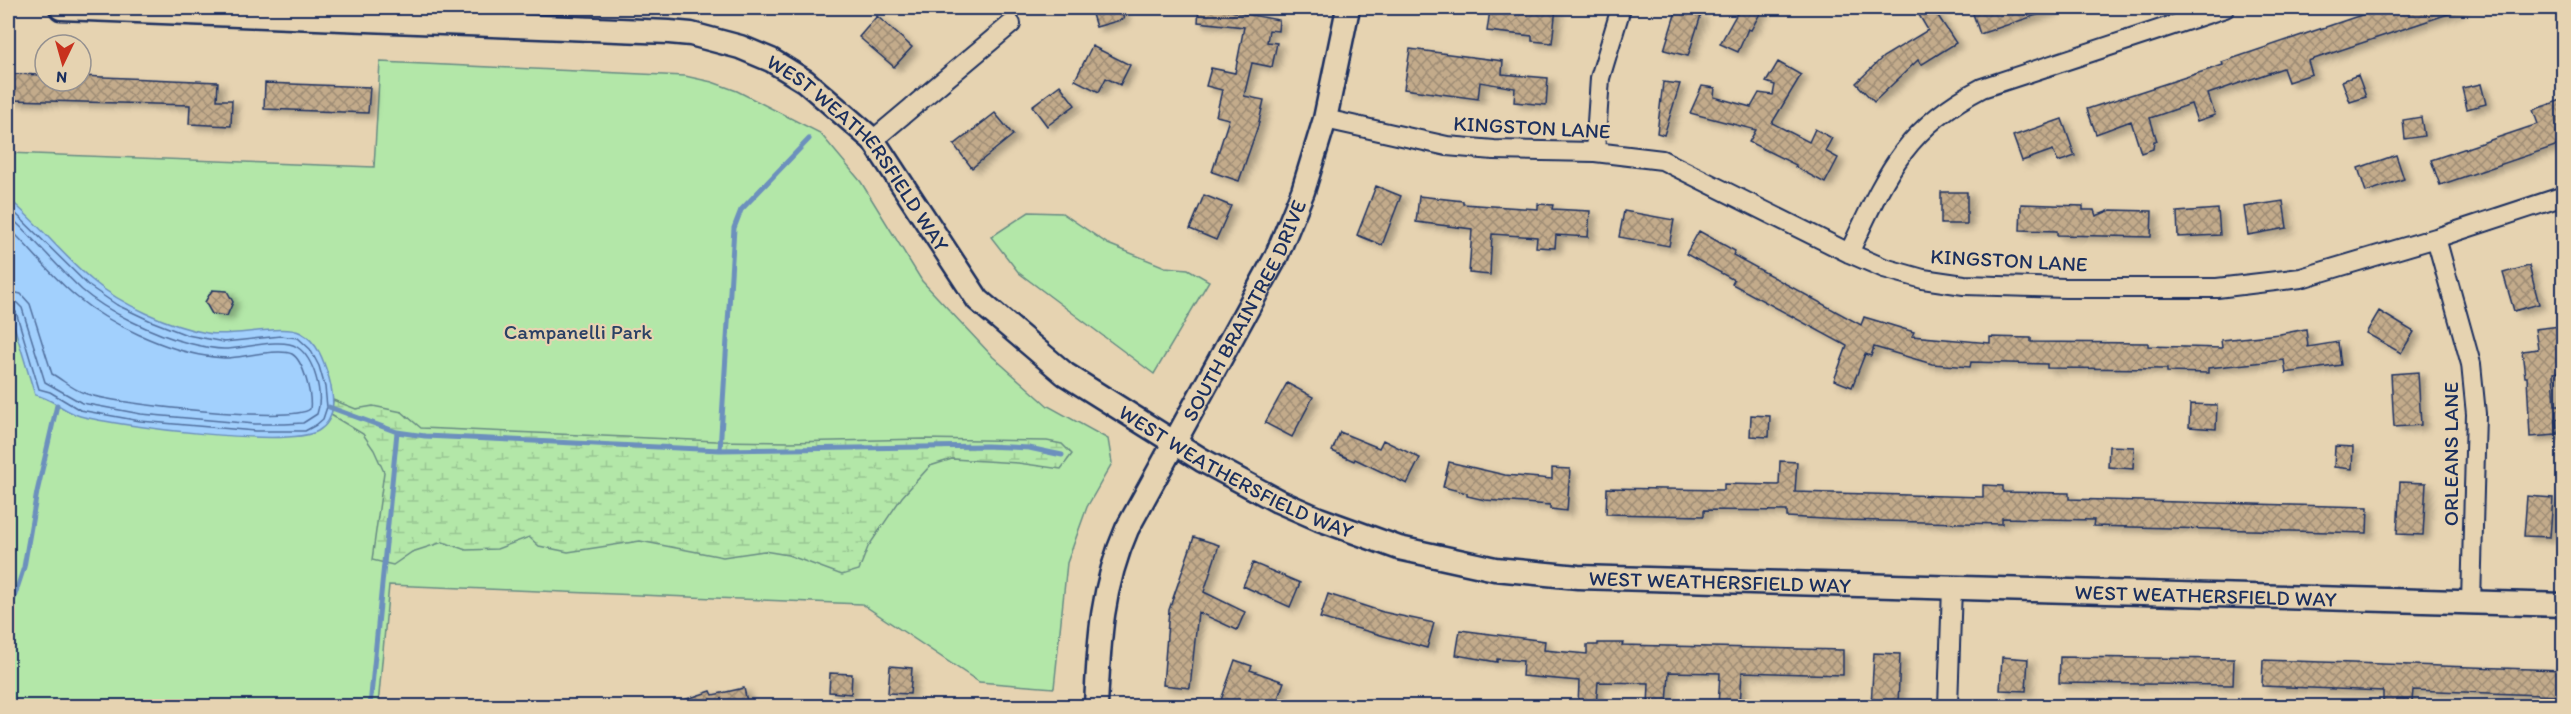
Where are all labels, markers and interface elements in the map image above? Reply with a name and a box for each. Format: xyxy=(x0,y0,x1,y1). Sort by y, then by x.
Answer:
north arrow xyxy=(33,33,93,93)
street label: WEST WEATHERSFIELD WAY xyxy=(763,48,955,256)
text: N xyxy=(56,68,68,87)
street label: KINGSTON LANE xyxy=(1453,110,1611,144)
street label: SOUTH BRAINTREE DRIVE xyxy=(1176,196,1311,425)
street label: KINGSTON LANE xyxy=(1930,243,2088,277)
park label: Campanelli Park xyxy=(504,319,652,344)
street label: ORLEANS LANE xyxy=(2438,382,2463,526)
street label: WEST WEATHERSFIELD WAY xyxy=(1115,399,1357,543)
street label: WEST WEATHERSFIELD WAY xyxy=(1588,565,1851,597)
street label: WEST WEATHERSFIELD WAY xyxy=(2074,579,2337,611)

